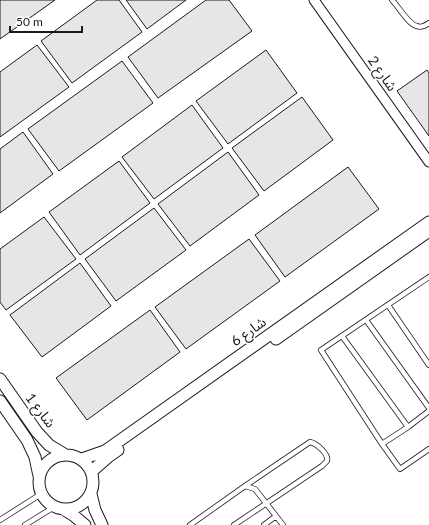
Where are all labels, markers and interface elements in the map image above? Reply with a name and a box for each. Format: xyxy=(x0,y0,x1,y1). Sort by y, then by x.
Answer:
scale bar xyxy=(10,8,82,34)
text: 50 m xyxy=(16,14,43,29)
street label: شارع 2 xyxy=(362,52,401,96)
street label: شارع 6 xyxy=(227,313,271,352)
street label: شارع 1 xyxy=(20,389,60,433)

